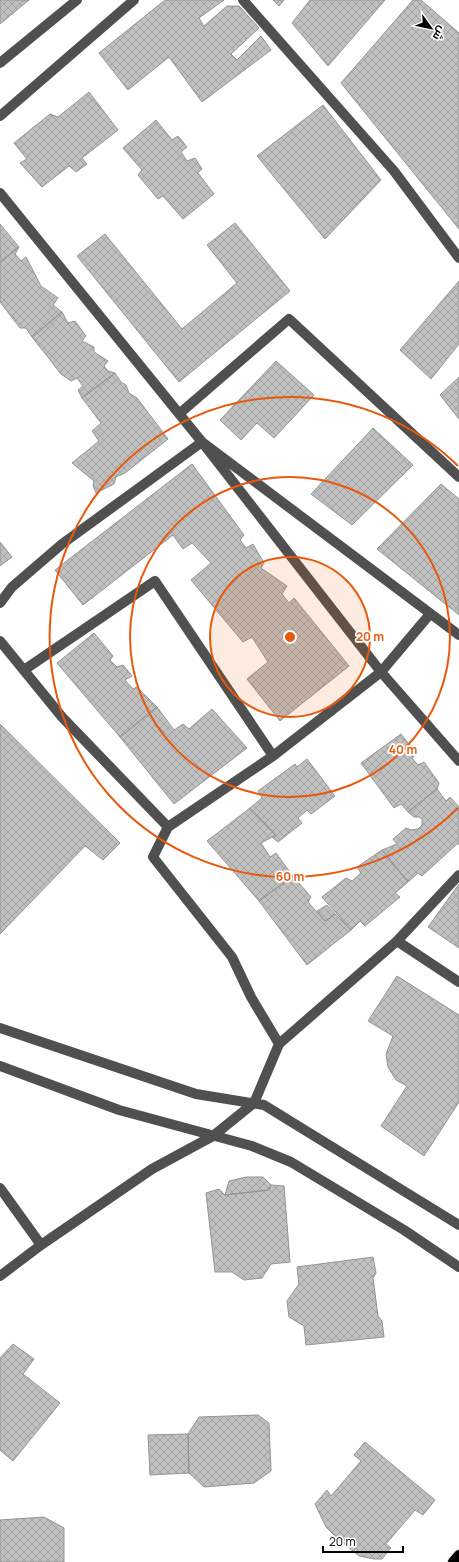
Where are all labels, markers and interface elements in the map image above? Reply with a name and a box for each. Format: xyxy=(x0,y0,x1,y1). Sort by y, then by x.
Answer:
north arrow xyxy=(411,8,451,48)
text: ش xyxy=(430,24,450,44)
text: 20 m xyxy=(356,628,384,645)
centre of rings xyxy=(283,630,297,644)
text: 40 m xyxy=(389,741,417,758)
text: 60 m xyxy=(276,868,304,885)
scale bar xyxy=(323,1528,403,1554)
text: 20 m xyxy=(329,1533,356,1550)

